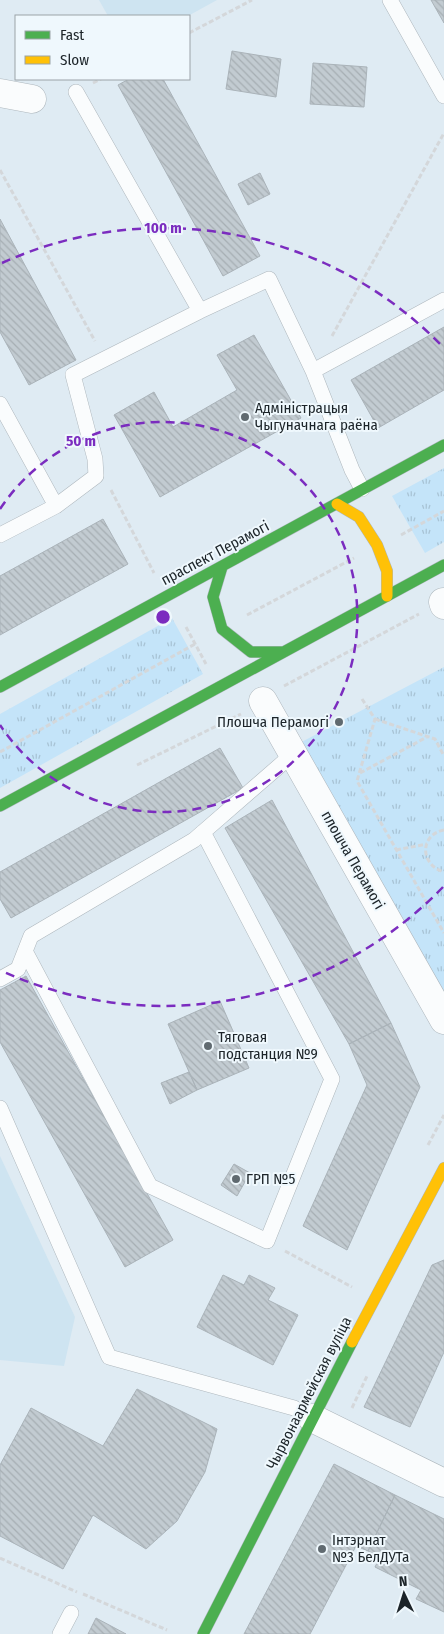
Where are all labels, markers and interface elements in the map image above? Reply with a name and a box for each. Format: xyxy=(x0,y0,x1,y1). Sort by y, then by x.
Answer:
legend xyxy=(15,15,190,80)
text: Fast xyxy=(60,26,84,44)
text: Slow xyxy=(60,51,89,69)
text: 100 m xyxy=(144,219,182,237)
place label: Адміністрацыя Чыгуначнага раёна xyxy=(255,399,378,434)
marker: Адміністрацыя Чыгуначнага раёна xyxy=(239,411,251,423)
text: 50 m xyxy=(66,432,96,450)
street label: праспект Перамогі xyxy=(158,517,272,589)
centre of rings xyxy=(154,608,172,626)
place label: Плошча Перамогі xyxy=(217,713,329,731)
marker: Плошча Перамогі xyxy=(333,716,345,728)
street label: плошча Перамогі xyxy=(318,808,388,912)
place label: Тяговая подстанция №9 xyxy=(218,1028,318,1063)
marker: Тяговая подстанция №9 xyxy=(202,1040,214,1052)
place label: ГРП №5 xyxy=(246,1170,295,1188)
marker: ГРП №5 xyxy=(230,1173,242,1185)
street label: Чырвонаармейская вуліца xyxy=(263,1314,355,1472)
place label: Інтэрнат №3 БелДУТа xyxy=(332,1531,409,1566)
marker: Інтэрнат №3 БелДУТа xyxy=(316,1543,328,1555)
north arrow xyxy=(379,1569,429,1619)
text: N xyxy=(398,1573,408,1590)

